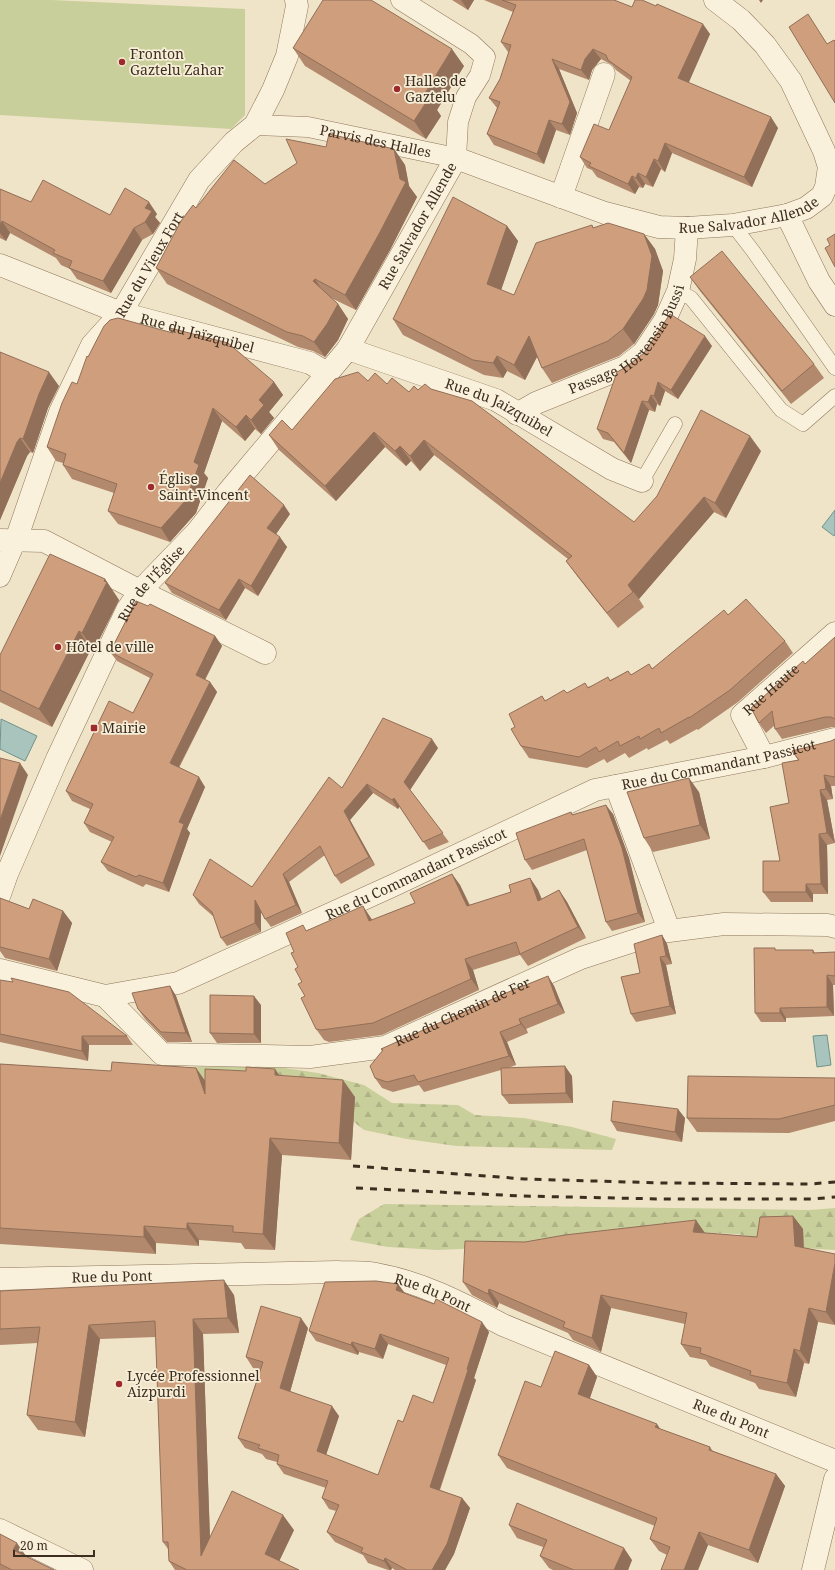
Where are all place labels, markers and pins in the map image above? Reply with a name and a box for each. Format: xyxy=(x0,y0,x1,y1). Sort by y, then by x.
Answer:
place label: Fronton Gaztelu Zahar xyxy=(130,44,224,79)
marker: Fronton Gaztelu Zahar xyxy=(117,57,127,67)
place label: Halles de Gaztelu xyxy=(405,71,466,106)
marker: Halles de Gaztelu xyxy=(392,84,402,94)
place label: Église Saint-Vincent xyxy=(159,469,249,504)
marker: Église Saint-Vincent xyxy=(146,482,156,492)
place label: Hôtel de ville xyxy=(66,637,154,656)
marker: Hôtel de ville xyxy=(53,642,63,652)
place label: Mairie xyxy=(102,718,146,737)
marker: Mairie xyxy=(89,723,99,733)
place label: Lycée Professionnel Aizpurdi xyxy=(127,1366,260,1401)
marker: Lycée Professionnel Aizpurdi xyxy=(114,1379,124,1389)

